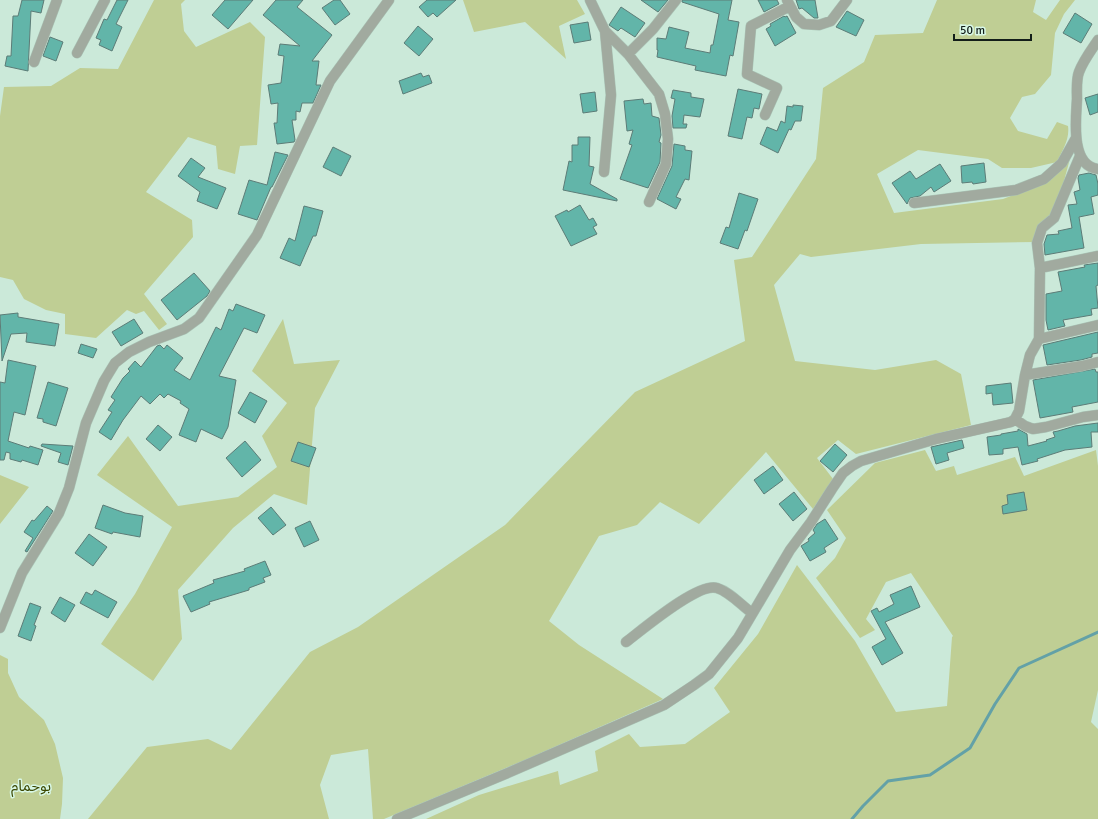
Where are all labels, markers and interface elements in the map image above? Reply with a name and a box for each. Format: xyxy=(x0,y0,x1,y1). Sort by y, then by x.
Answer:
scale bar xyxy=(954,16,1031,42)
text: 50 m xyxy=(960,23,985,38)
park label: بوحمام xyxy=(11,777,51,797)

